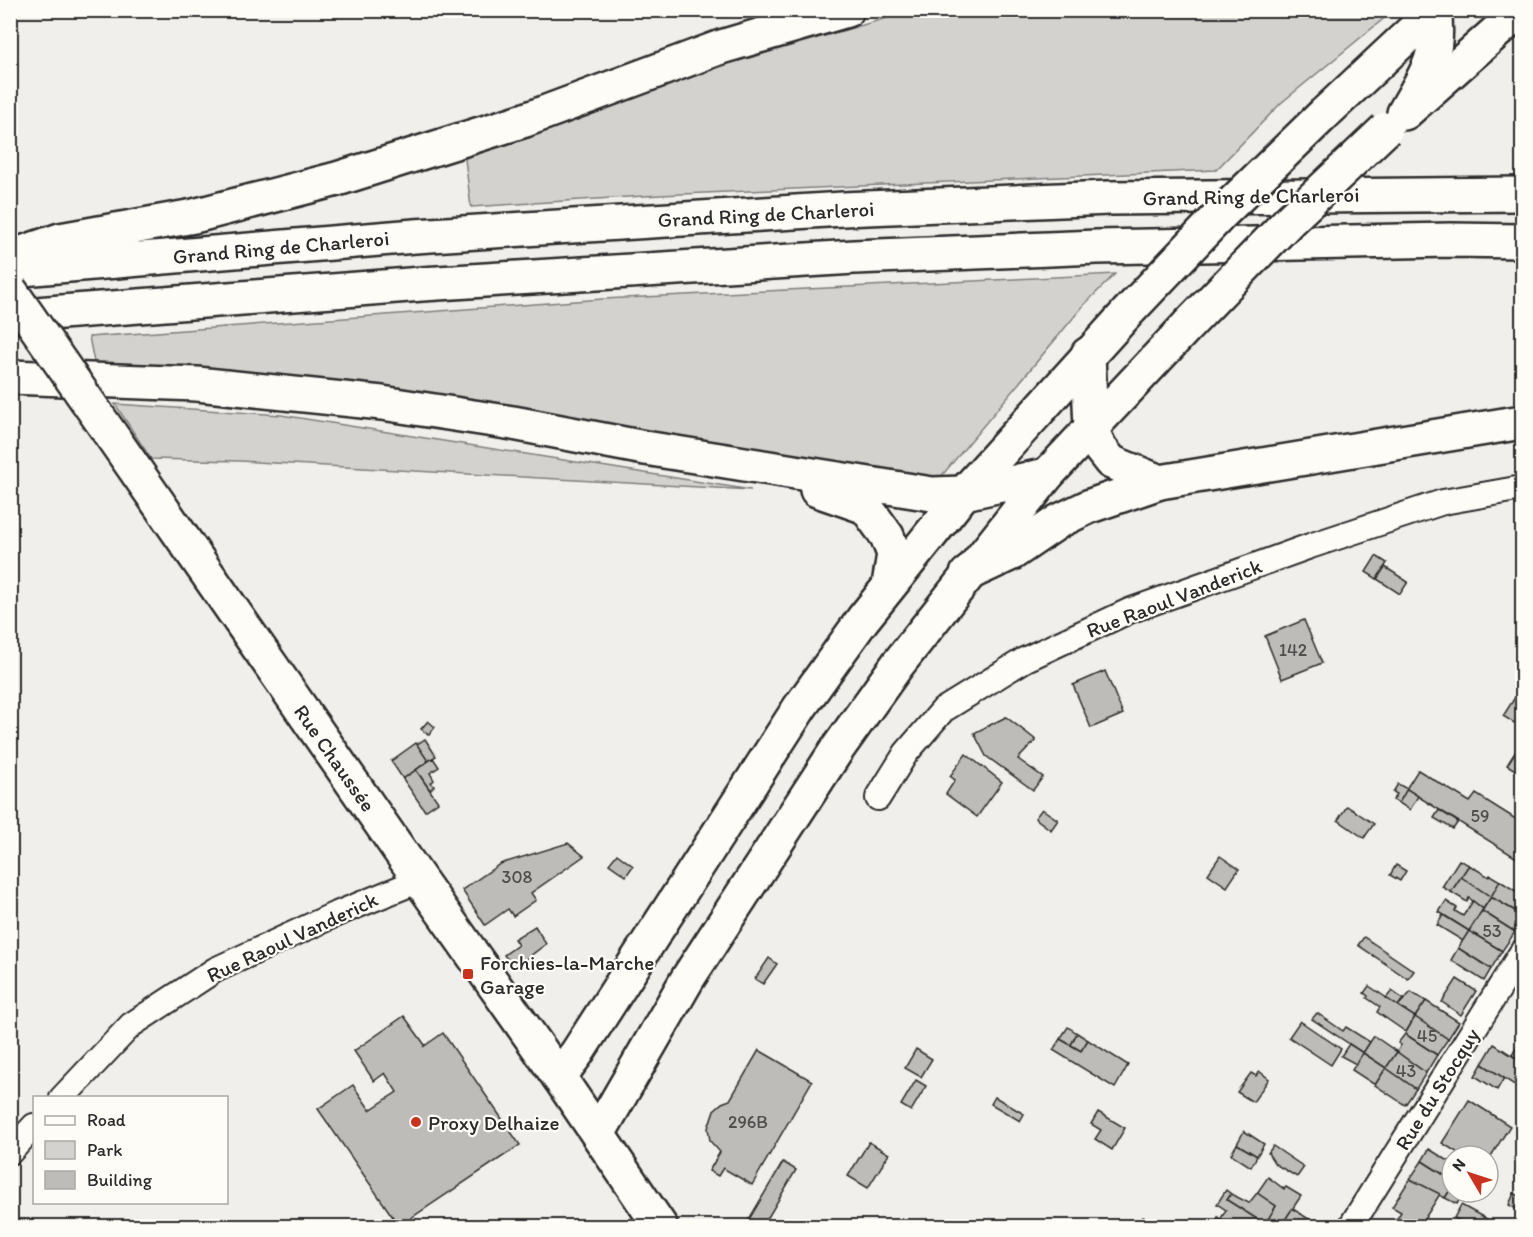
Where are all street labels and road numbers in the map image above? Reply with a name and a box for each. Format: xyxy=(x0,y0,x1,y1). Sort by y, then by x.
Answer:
street label: Grand Ring de Charleroi xyxy=(1142,182,1360,210)
street label: Grand Ring de Charleroi xyxy=(657,196,875,232)
street label: Grand Ring de Charleroi xyxy=(172,225,390,269)
street label: Rue Raoul Vanderick xyxy=(1083,553,1265,643)
street label: Rue Chaussée xyxy=(289,700,381,816)
street label: Rue Raoul Vanderick xyxy=(203,886,382,988)
street label: Rue du Stocquy xyxy=(1389,1023,1485,1155)

